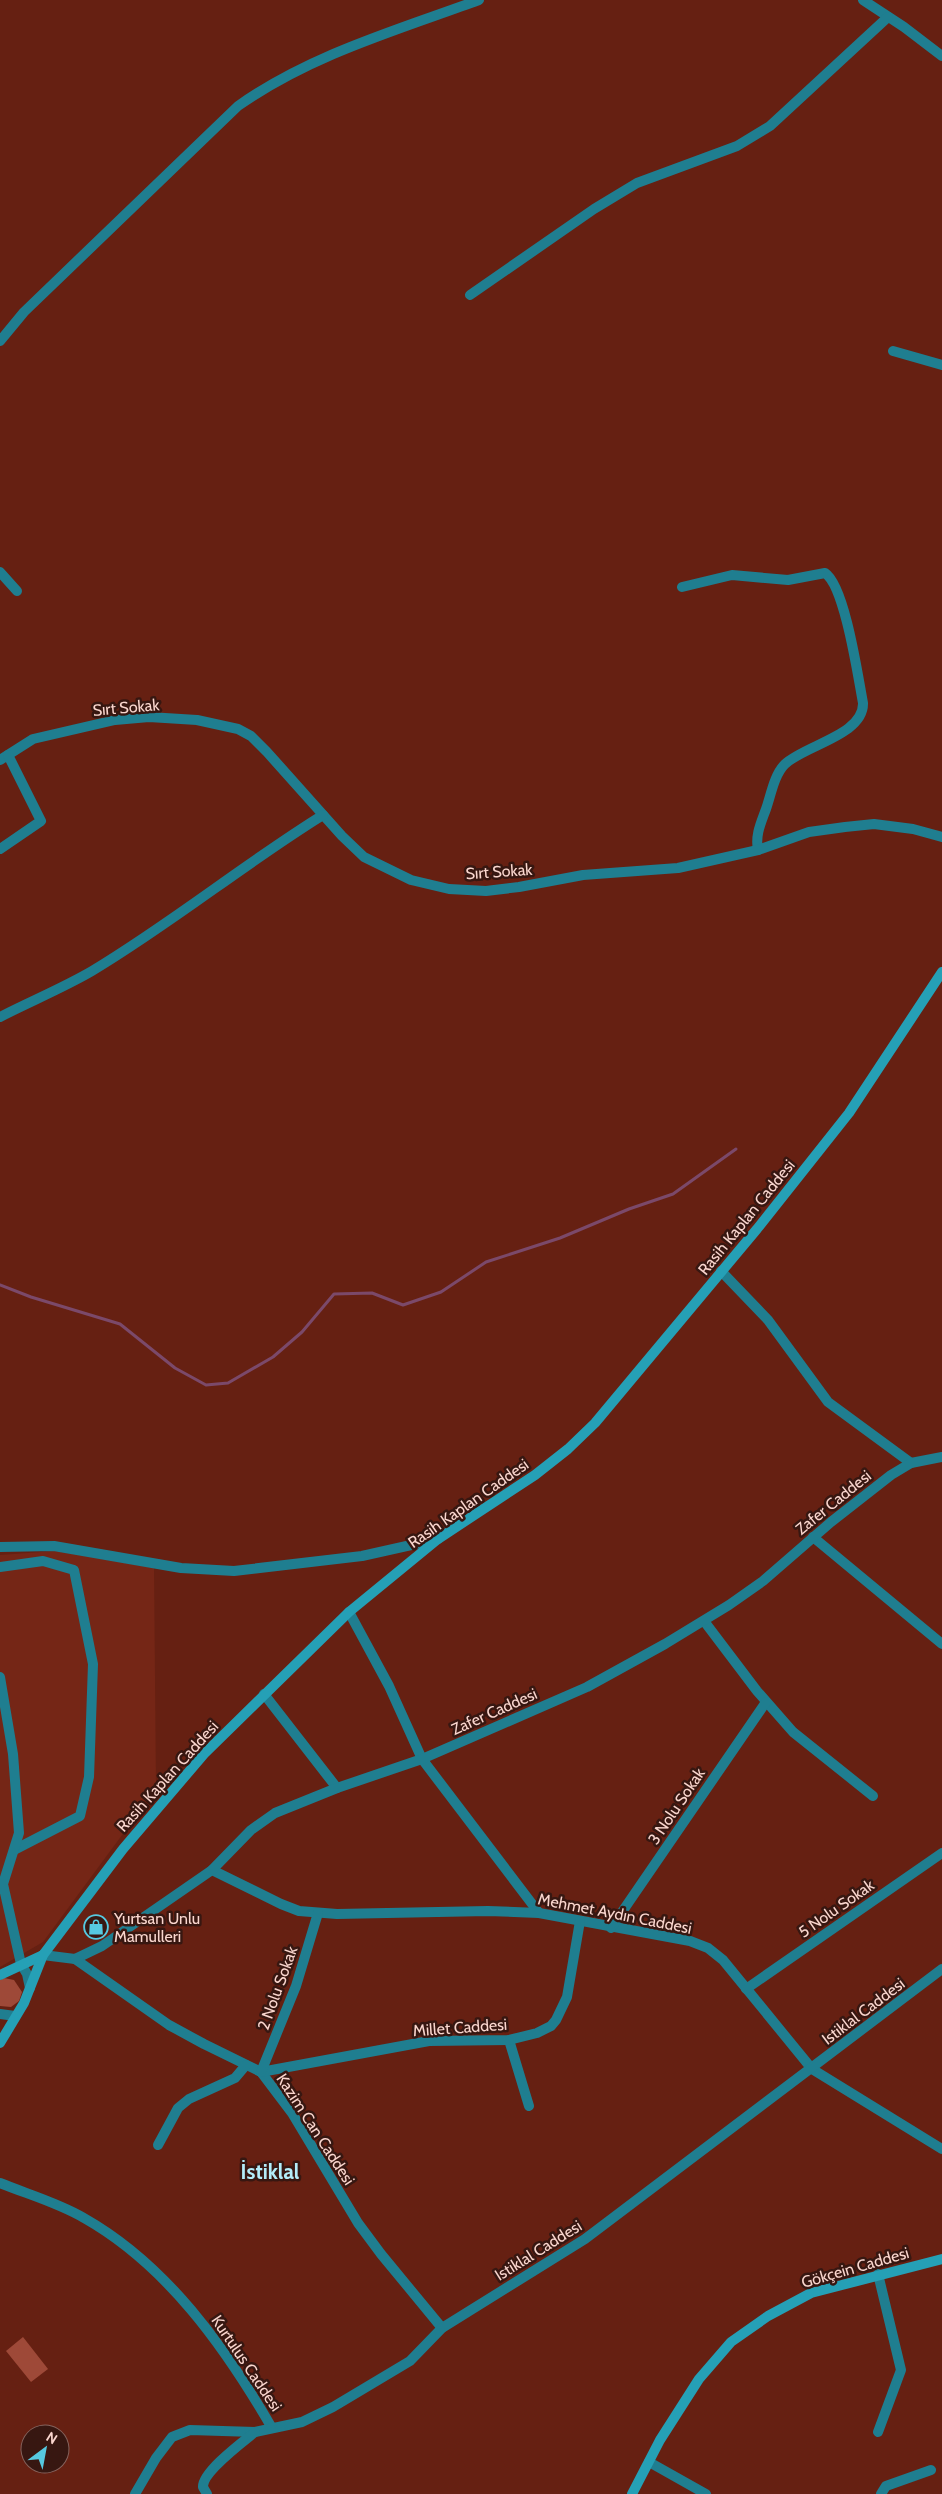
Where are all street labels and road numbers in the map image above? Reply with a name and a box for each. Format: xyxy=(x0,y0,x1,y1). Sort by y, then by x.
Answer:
street label: Sırt Sokak xyxy=(92,695,161,720)
street label: Sırt Sokak xyxy=(465,860,534,883)
street label: Rasih Kaplan Caddesi xyxy=(694,1156,799,1279)
street label: Rasih Kaplan Caddesi xyxy=(404,1455,532,1552)
street label: Zafer Caddesi xyxy=(792,1466,875,1539)
street label: Zafer Caddesi xyxy=(448,1684,540,1739)
street label: Rasih Kaplan Caddesi xyxy=(113,1717,222,1836)
street label: 3 Nolu Sokak xyxy=(644,1764,709,1848)
street label: 5 Nolu Sokak xyxy=(795,1875,878,1941)
street label: Mehmet Aydın Caddesi xyxy=(536,1889,693,1938)
street label: 2 Nolu Sokak xyxy=(254,1943,302,2033)
street label: Istiklal Caddesi xyxy=(818,1974,908,2049)
street label: Millet Caddesi xyxy=(412,2015,508,2040)
street label: Kazim Can Caddesi xyxy=(273,2070,359,2188)
street label: Istiklal Caddesi xyxy=(491,2216,585,2285)
street label: Gökçein Caddesi xyxy=(799,2243,911,2292)
street label: Kurtulus Caddesi xyxy=(207,2312,286,2415)

